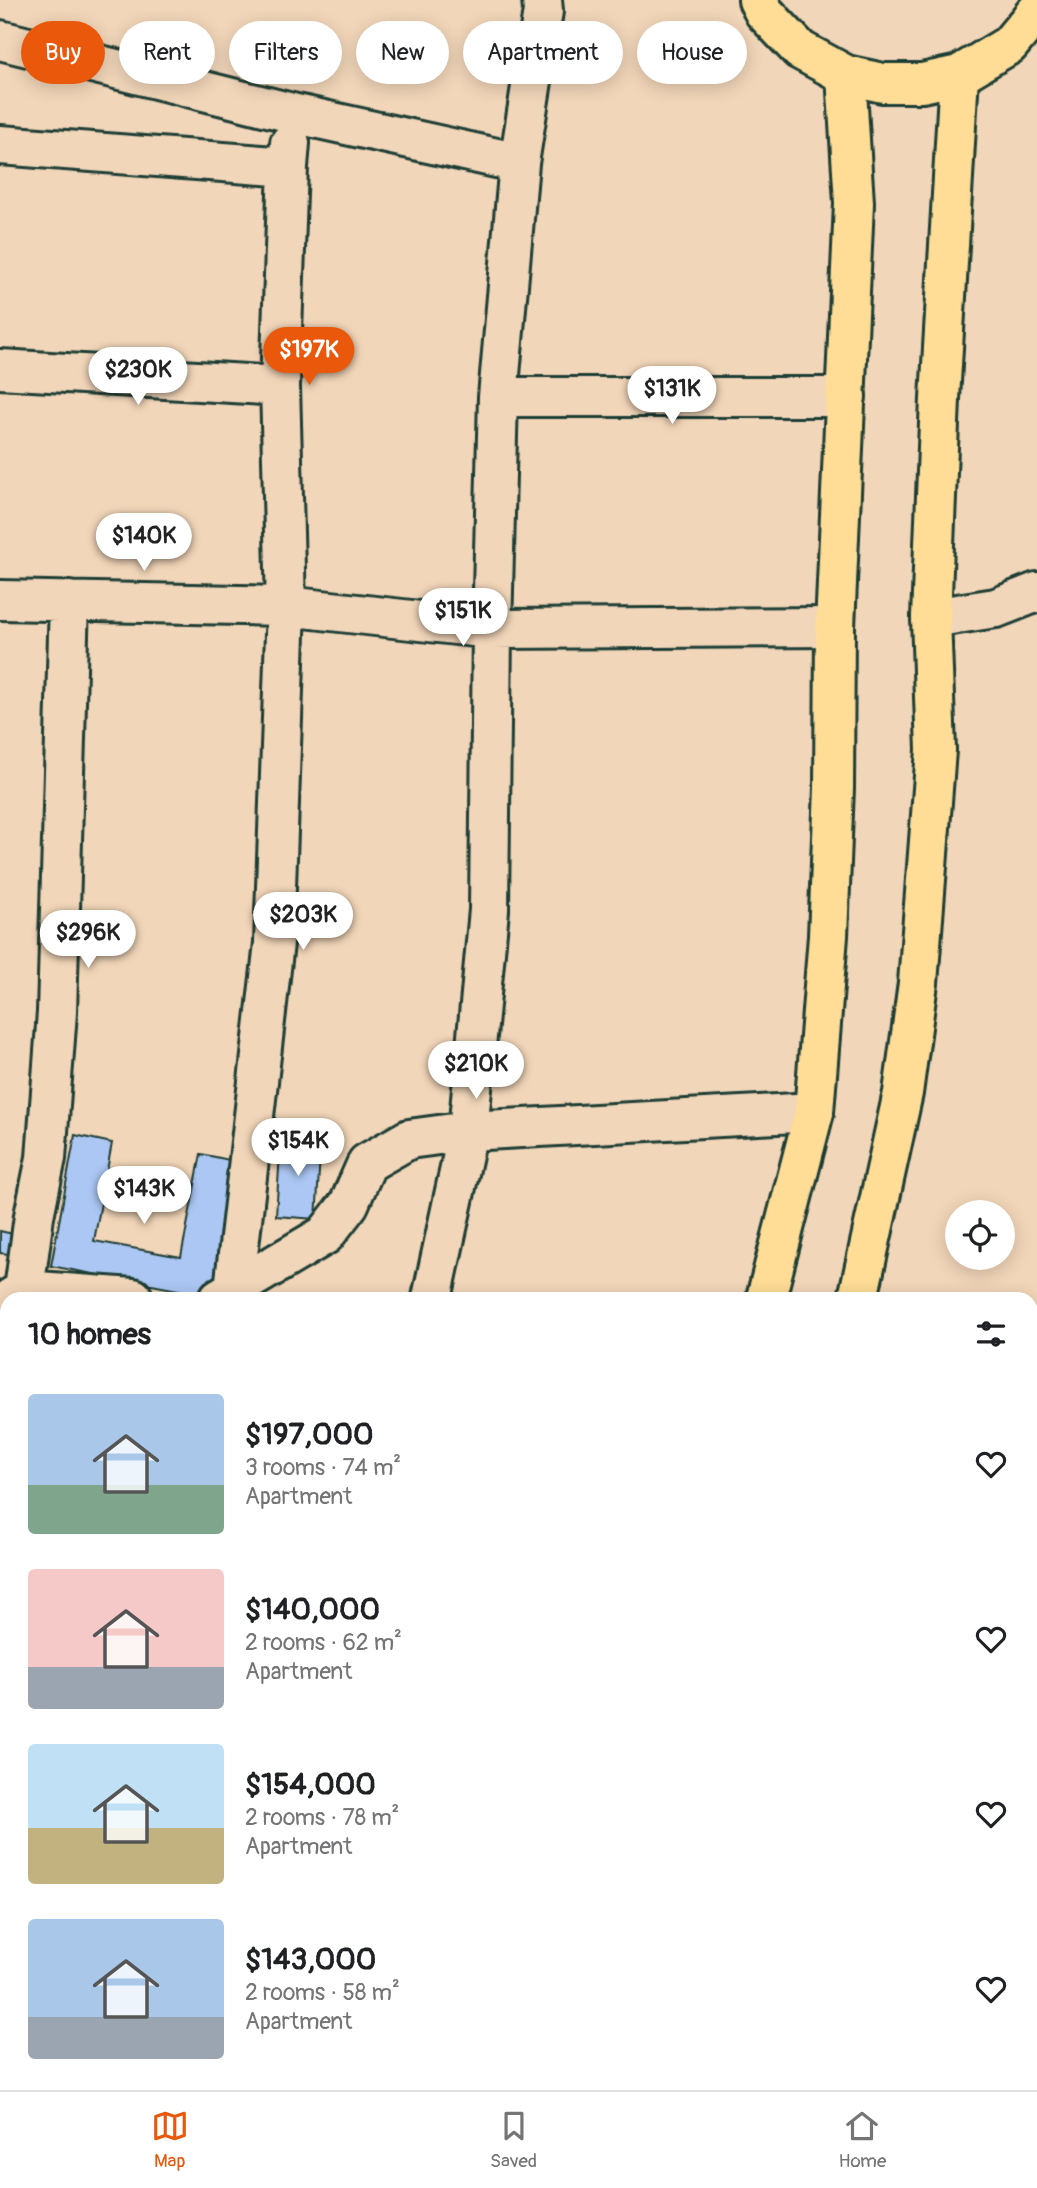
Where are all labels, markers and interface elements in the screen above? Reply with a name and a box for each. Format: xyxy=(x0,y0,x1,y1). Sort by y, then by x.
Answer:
chip: Buy xyxy=(21,21,105,84)
chip: Rent xyxy=(119,21,215,84)
chip: Filters xyxy=(229,21,342,84)
chip: New xyxy=(356,21,449,84)
chip: Apartment xyxy=(463,21,623,84)
chip: House xyxy=(637,21,747,84)
pin: $197K xyxy=(260,328,358,387)
text: $197K xyxy=(279,335,339,364)
pin: $230K xyxy=(89,348,187,407)
text: $230K xyxy=(104,355,172,384)
pin: $131K xyxy=(623,366,721,426)
text: $131K xyxy=(643,374,701,403)
pin: $140K xyxy=(95,514,193,573)
text: $140K xyxy=(112,521,176,550)
pin: $151K xyxy=(414,588,512,648)
text: $151K xyxy=(435,596,491,625)
pin: $203K xyxy=(254,892,352,952)
text: $203K xyxy=(269,900,337,929)
pin: $296K xyxy=(39,911,137,970)
text: $296K xyxy=(56,918,120,947)
pin: $210K xyxy=(427,1042,525,1101)
text: $210K xyxy=(444,1049,508,1078)
pin: $154K xyxy=(249,1118,347,1178)
text: $154K xyxy=(267,1126,329,1155)
pin: $143K xyxy=(95,1166,193,1226)
text: $143K xyxy=(113,1174,175,1203)
map controls xyxy=(945,1200,1015,1270)
button: locate xyxy=(945,1200,1015,1270)
icon: filters xyxy=(972,1315,1010,1353)
text: 10 homes xyxy=(28,1316,151,1353)
text: $197,000 xyxy=(245,1416,373,1453)
icon: home xyxy=(84,1422,168,1506)
icon: heart xyxy=(972,1445,1010,1483)
text: 3 rooms · 74 m² xyxy=(245,1453,401,1482)
text: Apartment xyxy=(245,1482,352,1511)
text: $140,000 xyxy=(245,1591,380,1628)
icon: home xyxy=(84,1597,168,1681)
icon: heart xyxy=(972,1620,1010,1658)
text: 2 rooms · 62 m² xyxy=(245,1628,402,1657)
text: Apartment xyxy=(245,1657,352,1686)
text: $154,000 xyxy=(245,1766,376,1803)
icon: home xyxy=(84,1772,168,1856)
icon: heart xyxy=(972,1795,1010,1833)
text: 2 rooms · 78 m² xyxy=(245,1803,399,1832)
text: Apartment xyxy=(245,1832,352,1861)
text: $143,000 xyxy=(245,1941,376,1978)
icon: home xyxy=(84,1947,168,2031)
icon: heart xyxy=(972,1970,1010,2008)
text: 2 rooms · 58 m² xyxy=(245,1978,400,2007)
text: Apartment xyxy=(245,2007,352,2036)
tab: Map xyxy=(151,2107,189,2173)
tab: Saved xyxy=(490,2107,537,2173)
tab: Home xyxy=(838,2107,886,2173)

